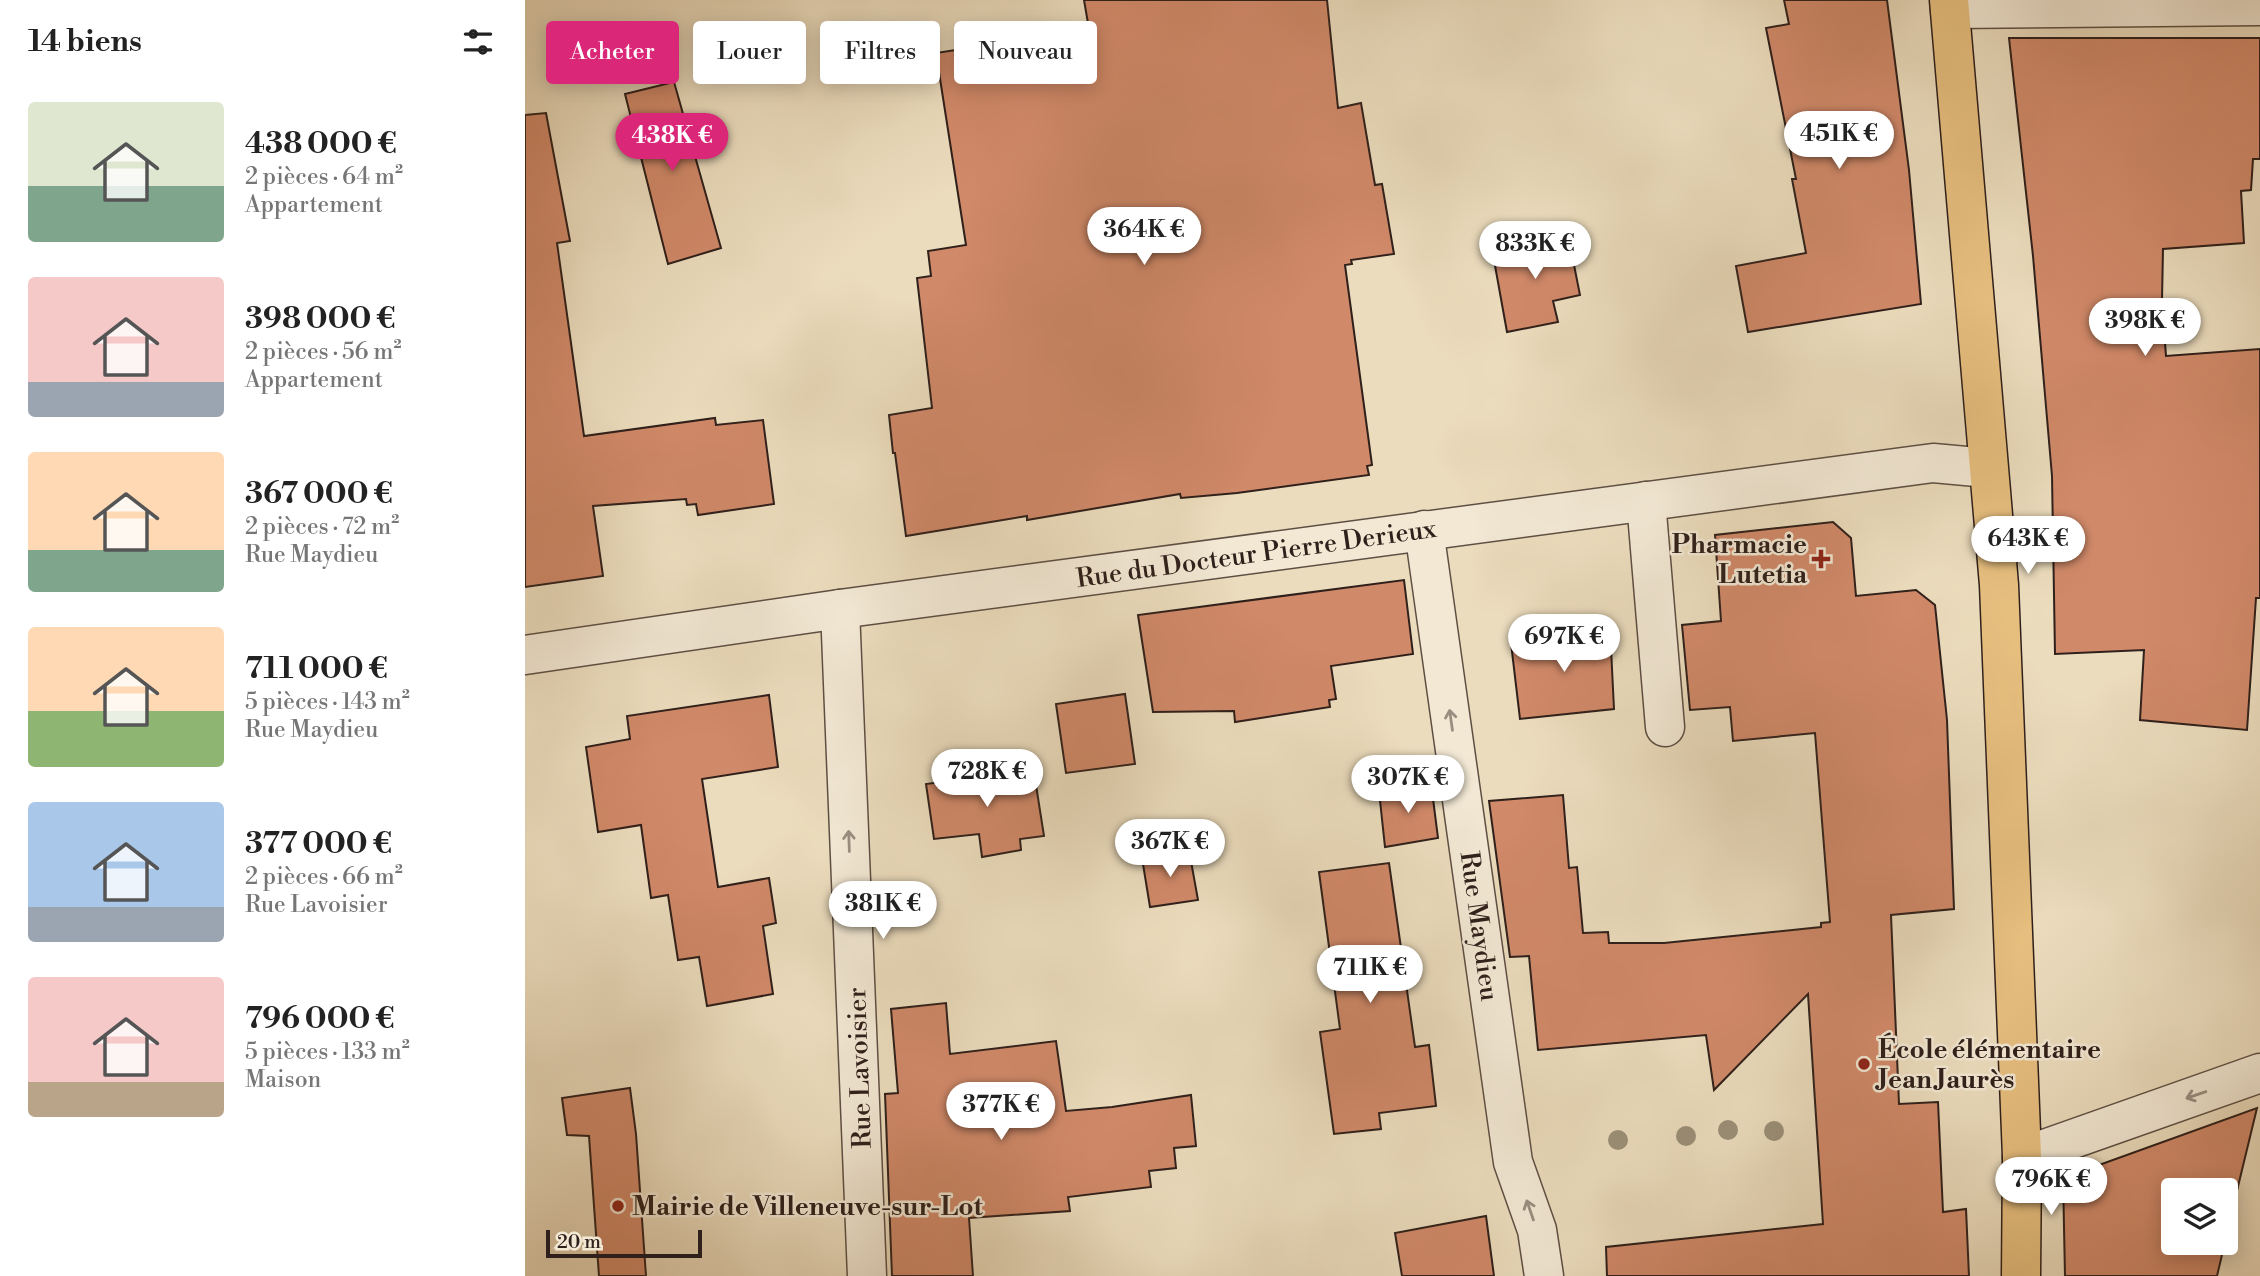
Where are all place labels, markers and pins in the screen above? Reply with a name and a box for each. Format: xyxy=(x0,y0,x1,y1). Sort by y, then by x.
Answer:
pin: 451K € xyxy=(1782,111,1896,171)
pin: 438K € xyxy=(615,114,729,173)
pin: 364K € xyxy=(1087,208,1201,267)
pin: 833K € xyxy=(1478,222,1592,281)
pin: 398K € xyxy=(2088,298,2202,358)
pin: 643K € xyxy=(1971,516,2085,576)
place label: Pharmacie Lutetia xyxy=(1672,529,1808,591)
marker: Pharmacie Lutetia xyxy=(1813,551,1829,567)
pin: 697K € xyxy=(1507,614,1621,674)
pin: 728K € xyxy=(930,750,1044,809)
pin: 307K € xyxy=(1351,756,1465,815)
pin: 367K € xyxy=(1113,820,1227,879)
pin: 381K € xyxy=(826,881,940,941)
pin: 711K € xyxy=(1313,946,1427,1005)
place label: École élémentaire Jean Jaurès xyxy=(1875,1032,2101,1096)
marker: École élémentaire Jean Jaurès xyxy=(1856,1056,1872,1072)
pin: 377K € xyxy=(944,1082,1058,1142)
pin: 796K € xyxy=(1994,1158,2108,1217)
place label: Mairie de Villeneuve-sur-Lot xyxy=(632,1191,983,1223)
marker: Mairie de Villeneuve-sur-Lot xyxy=(610,1198,626,1214)

